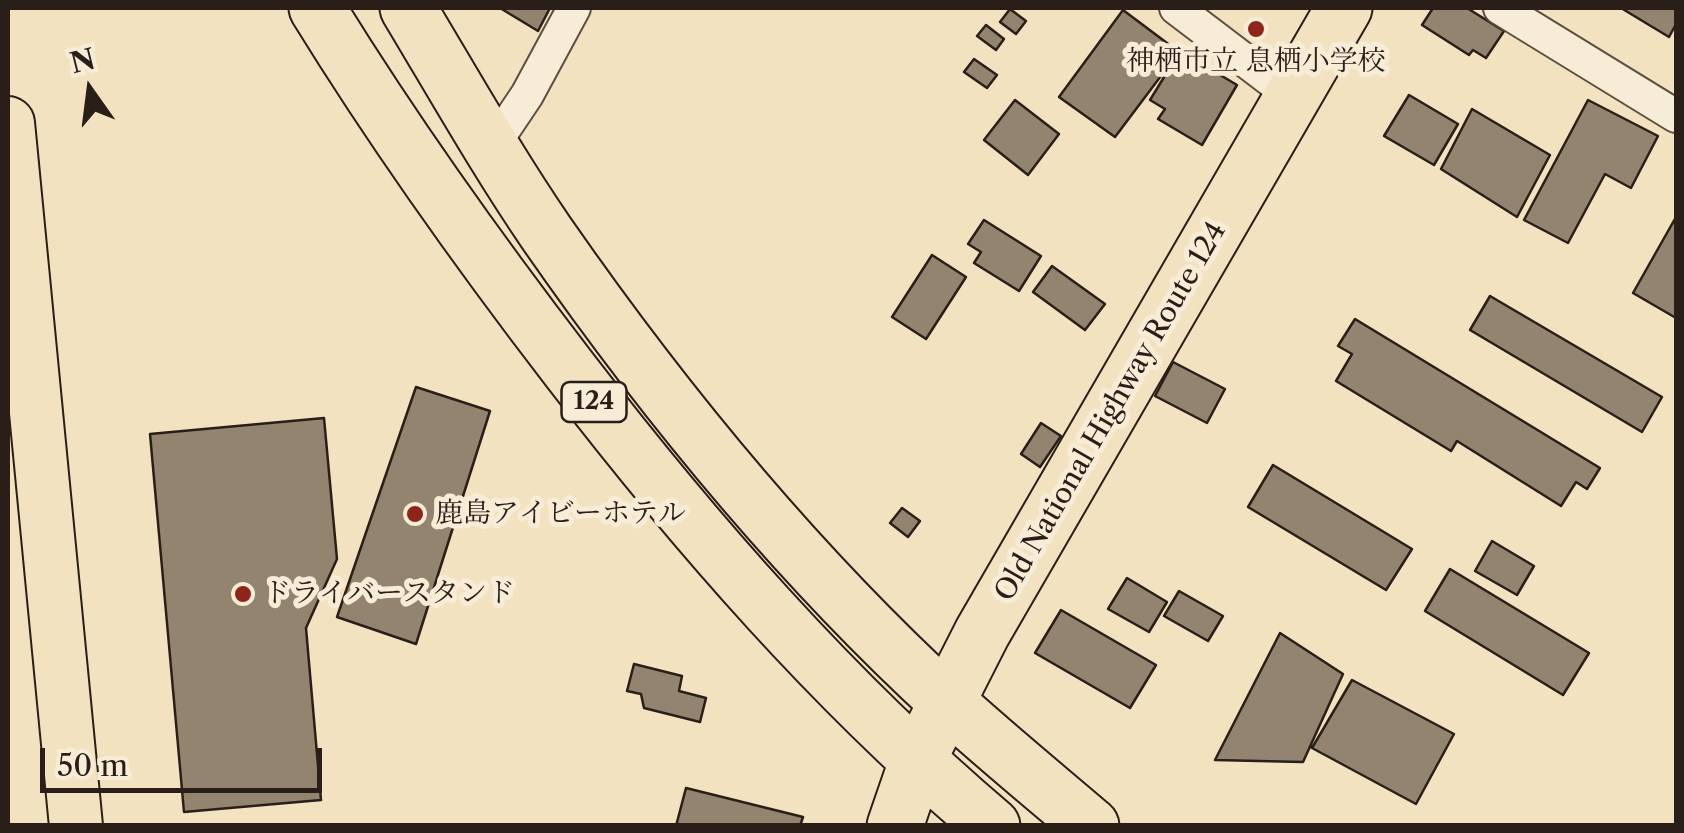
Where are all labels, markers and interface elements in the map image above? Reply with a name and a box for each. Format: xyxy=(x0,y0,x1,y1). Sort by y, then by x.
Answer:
marker: 神栖市立 息栖小学校 xyxy=(1245,18,1267,40)
north arrow xyxy=(40,40,140,140)
text: N xyxy=(67,41,99,80)
place label: 神栖市立 息栖小学校 xyxy=(1126,45,1386,79)
street label: Old National Highway Route 124 xyxy=(988,217,1234,607)
road number: 124 xyxy=(562,382,626,422)
place label: 鹿島アイビーホテル xyxy=(435,497,686,531)
marker: 鹿島アイビーホテル xyxy=(404,503,426,525)
place label: ドライバースタンド xyxy=(263,577,515,611)
marker: ドライバースタンド xyxy=(232,583,254,605)
scale bar xyxy=(45,728,328,790)
text: 50 m xyxy=(57,747,128,784)

